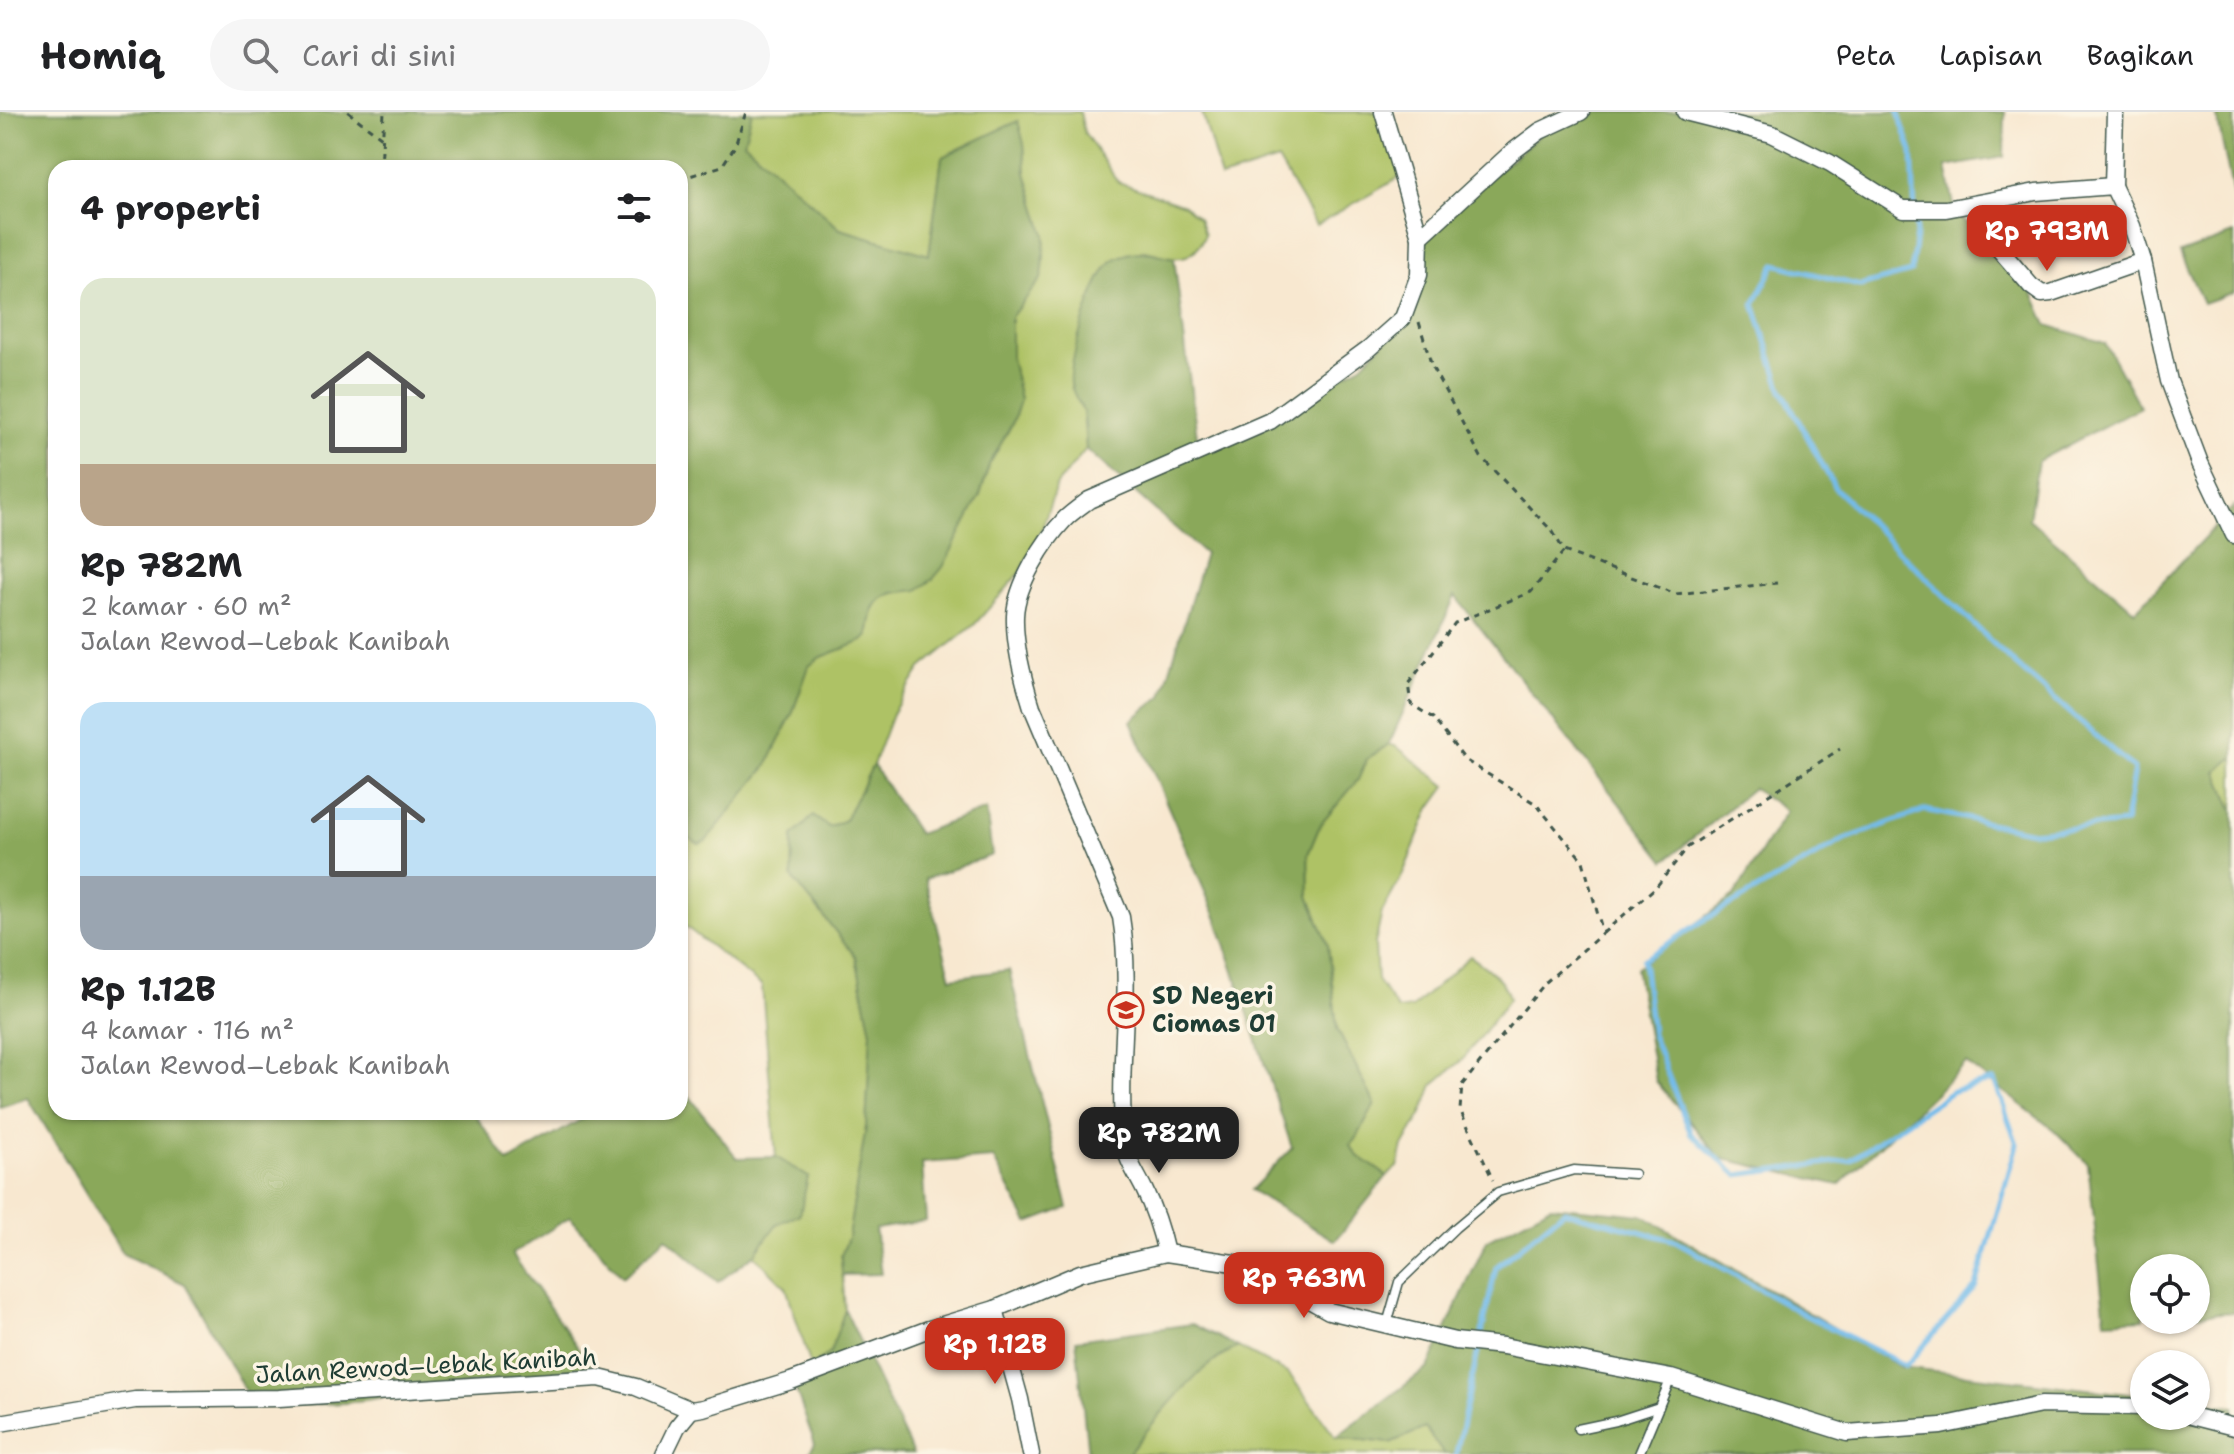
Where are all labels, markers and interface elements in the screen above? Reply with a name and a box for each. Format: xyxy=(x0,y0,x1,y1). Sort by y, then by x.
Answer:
search box xyxy=(210,19,770,91)
text: Homiq xyxy=(40,30,162,81)
icon: search xyxy=(238,33,282,77)
text: Cari di sini xyxy=(302,35,456,76)
text: Peta xyxy=(1836,36,1895,74)
text: Lapisan xyxy=(1939,36,2043,74)
text: Bagikan xyxy=(2087,36,2194,74)
text: 4 properti xyxy=(80,185,261,231)
icon: filters xyxy=(612,186,656,230)
pin: Rp 793M xyxy=(1973,205,2121,273)
text: Rp 793M xyxy=(1985,213,2109,248)
icon: home xyxy=(296,330,440,474)
text: Rp 782M xyxy=(80,542,242,588)
text: 2 kamar · 60 m² xyxy=(80,588,292,623)
text: Jalan Rewod–Lebak Kanibah xyxy=(80,623,451,658)
icon: home xyxy=(296,754,440,898)
text: Rp 1.12B xyxy=(80,966,216,1012)
place label: SD Negeri Ciomas 01 xyxy=(1152,980,1276,1040)
school or university icon: SD Negeri Ciomas 01 xyxy=(1107,991,1145,1029)
text: 4 kamar · 116 m² xyxy=(80,1012,294,1047)
text: Jalan Rewod–Lebak Kanibah xyxy=(80,1047,451,1082)
pin: Rp 782M xyxy=(1085,1107,1233,1175)
text: Rp 782M xyxy=(1097,1115,1221,1150)
pin: Rp 763M xyxy=(1230,1252,1378,1320)
map controls xyxy=(2130,1254,2210,1430)
button: locate xyxy=(2130,1254,2210,1334)
text: Rp 763M xyxy=(1242,1260,1366,1295)
pin: Rp 1.12B xyxy=(912,1318,1078,1386)
text: Rp 1.12B xyxy=(943,1326,1047,1361)
street label: Jalan Rewod–Lebak Kanibah xyxy=(254,1341,598,1391)
button: layers xyxy=(2130,1350,2210,1430)

